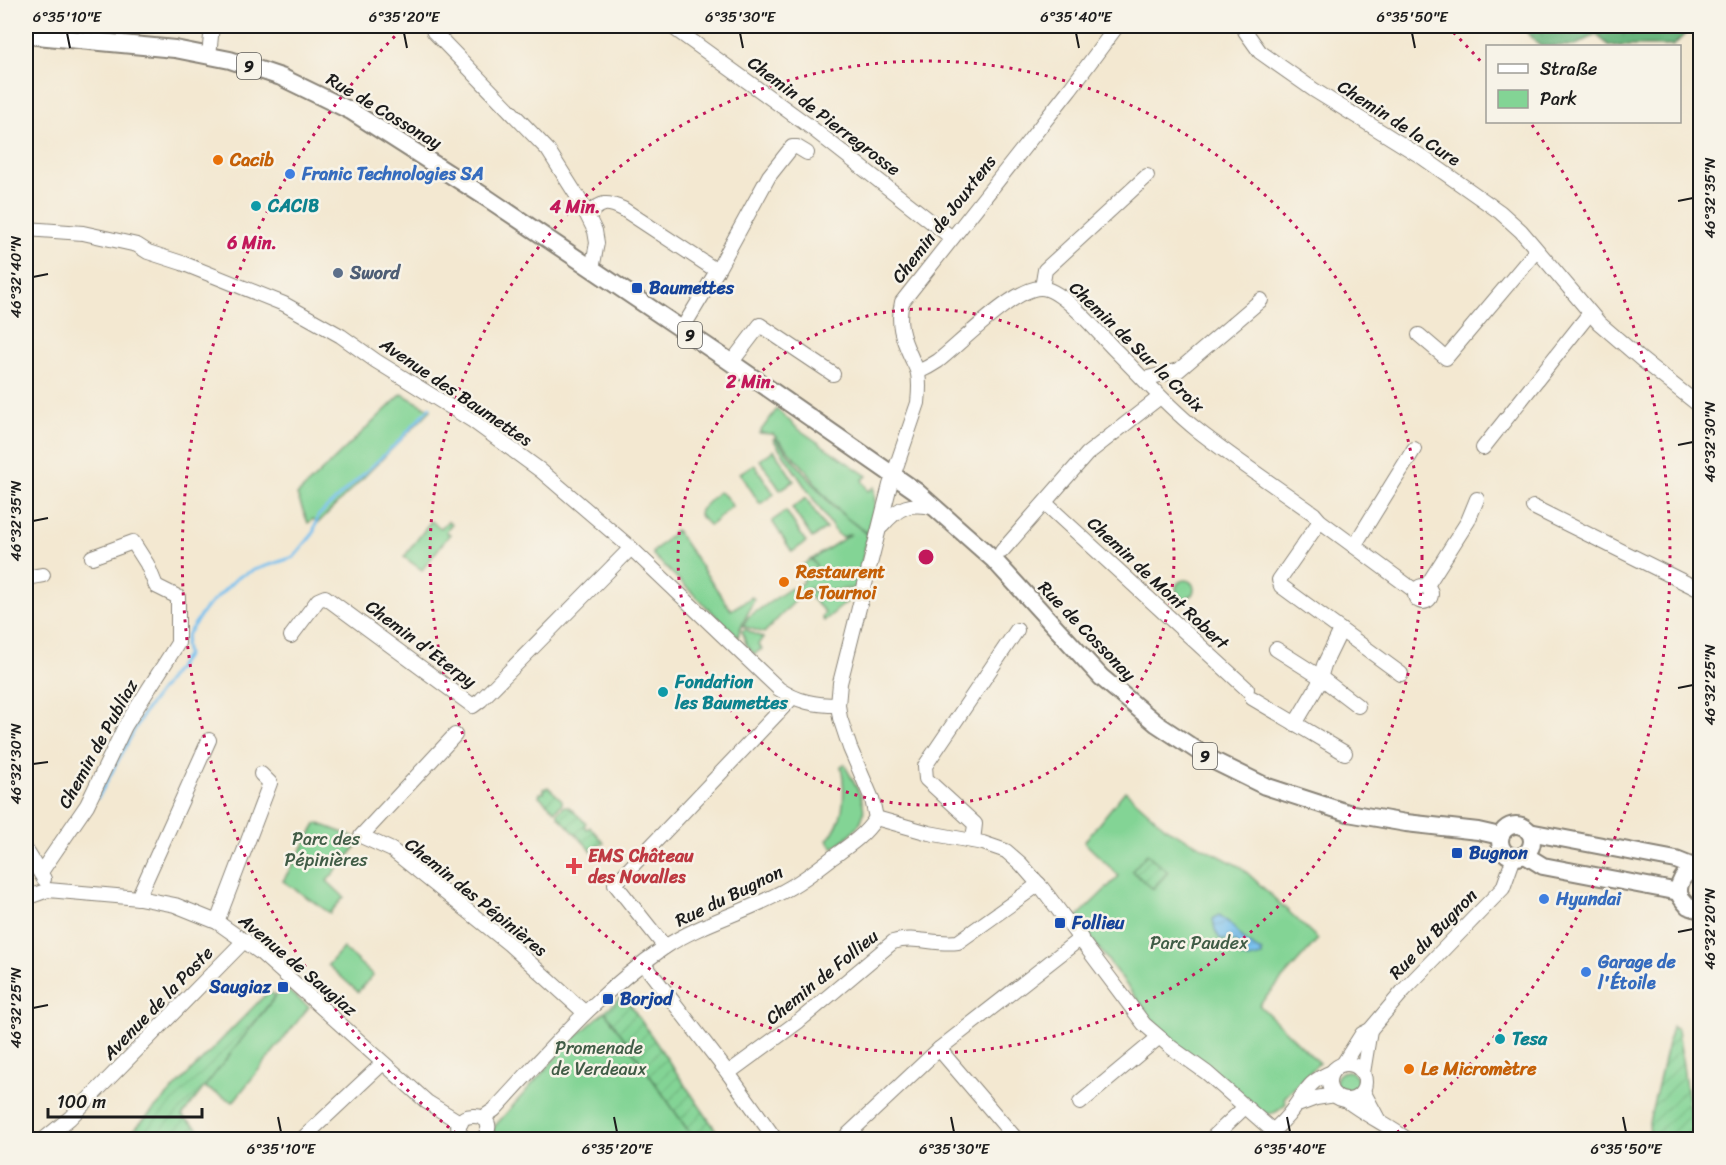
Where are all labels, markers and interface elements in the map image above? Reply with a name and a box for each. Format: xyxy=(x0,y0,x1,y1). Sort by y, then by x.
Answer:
text: 6°35'10"E xyxy=(33,4,103,30)
text: 6°35'20"E xyxy=(369,4,441,30)
text: 6°35'30"E xyxy=(705,4,777,30)
text: 6°35'40"E xyxy=(1040,4,1113,30)
text: 6°35'50"E xyxy=(1376,4,1449,30)
legend xyxy=(1486,45,1681,123)
street label: Chemin de Pierregrosse xyxy=(740,48,908,184)
road number: 9 xyxy=(237,53,261,79)
text: Straße xyxy=(1540,53,1597,85)
street label: Rue de Cossonay xyxy=(320,64,449,159)
street label: Chemin de la Cure xyxy=(1331,71,1467,175)
text: Park xyxy=(1540,83,1577,115)
place label: Cacib xyxy=(229,144,274,176)
street label: Chemin de Jouxtens xyxy=(883,147,1005,290)
marker: Cacib xyxy=(211,153,225,167)
text: 46°32'35"N xyxy=(1697,157,1723,238)
place label: Franic Technologies SA xyxy=(301,158,484,190)
marker: Franic Technologies SA xyxy=(283,167,297,181)
place label: CACIB xyxy=(267,190,319,222)
text: 4 Min. xyxy=(549,191,600,223)
marker: CACIB xyxy=(249,199,263,213)
text: 6 Min. xyxy=(226,227,277,259)
text: 46°32'40"N xyxy=(3,235,29,318)
place label: Sword xyxy=(349,257,401,289)
marker: Sword xyxy=(331,266,345,280)
place label: Baumettes xyxy=(649,272,735,304)
street label: Chemin de Sur la Croix xyxy=(1061,273,1213,421)
marker: Baumettes xyxy=(630,281,644,295)
road number: 9 xyxy=(678,322,702,348)
street label: Avenue des Baumettes xyxy=(372,328,539,456)
text: 2 Min. xyxy=(725,366,776,398)
text: 46°32'30"N xyxy=(1697,401,1723,483)
text: 46°32'35"N xyxy=(3,480,29,561)
street label: Chemin de Mont Robert xyxy=(1080,508,1237,658)
centre of rings xyxy=(916,547,936,567)
place label: Restaurent Le Tournoi xyxy=(795,556,885,609)
street label: Rue de Cossonay xyxy=(1030,573,1144,690)
marker: Restaurent Le Tournoi xyxy=(777,575,791,589)
street label: Chemin d'Eterpy xyxy=(358,591,484,697)
text: 46°32'25"N xyxy=(1697,644,1723,726)
place label: Fondation les Baumettes xyxy=(674,666,789,719)
street label: Chemin de Publiaz xyxy=(49,673,147,815)
marker: Fondation les Baumettes xyxy=(656,685,670,699)
text: 46°32'30"N xyxy=(3,723,29,805)
road number: 9 xyxy=(1193,743,1217,769)
park label: Parc des Pépinières xyxy=(285,823,368,876)
street label: Chemin des Pépinières xyxy=(397,829,555,965)
place label: Bugnon xyxy=(1469,837,1528,869)
place label: EMS Château des Novalles xyxy=(588,840,694,893)
marker: Bugnon xyxy=(1450,846,1464,860)
street label: Rue du Bugnon xyxy=(669,856,789,936)
marker: EMS Château des Novalles xyxy=(565,857,583,875)
street label: Rue du Bugnon xyxy=(1381,881,1485,987)
place label: Hyundai xyxy=(1555,883,1622,915)
text: 46°32'20"N xyxy=(1697,888,1723,970)
marker: Hyundai xyxy=(1537,892,1551,906)
place label: Follieu xyxy=(1071,907,1125,939)
street label: Avenue de Saugiaz xyxy=(235,909,361,1021)
marker: Follieu xyxy=(1053,916,1067,930)
street label: Chemin de Follieu xyxy=(758,921,886,1033)
park label: Parc Paudex xyxy=(1150,927,1249,959)
street label: Avenue de la Poste xyxy=(94,938,221,1068)
place label: Garage de l'Étoile xyxy=(1597,946,1677,999)
marker: Garage de l'Étoile xyxy=(1579,965,1593,979)
text: 46°32'25"N xyxy=(3,967,29,1049)
place label: Saugiaz xyxy=(209,976,271,998)
marker: Saugiaz xyxy=(276,980,290,994)
place label: Borjod xyxy=(620,983,674,1015)
marker: Borjod xyxy=(601,992,615,1006)
place label: Tesa xyxy=(1512,1023,1548,1055)
park label: Promenade de Verdeaux xyxy=(551,1032,647,1085)
marker: Tesa xyxy=(1493,1032,1507,1046)
place label: Le Micromètre xyxy=(1421,1053,1537,1085)
marker: Le Micromètre xyxy=(1402,1062,1416,1076)
scale bar xyxy=(48,1081,202,1119)
text: 100 m xyxy=(57,1086,106,1118)
text: 6°35'10"E xyxy=(247,1136,317,1162)
text: 6°35'20"E xyxy=(582,1136,654,1162)
text: 6°35'30"E xyxy=(919,1136,991,1162)
text: 6°35'40"E xyxy=(1254,1136,1327,1162)
text: 6°35'50"E xyxy=(1590,1136,1663,1162)

